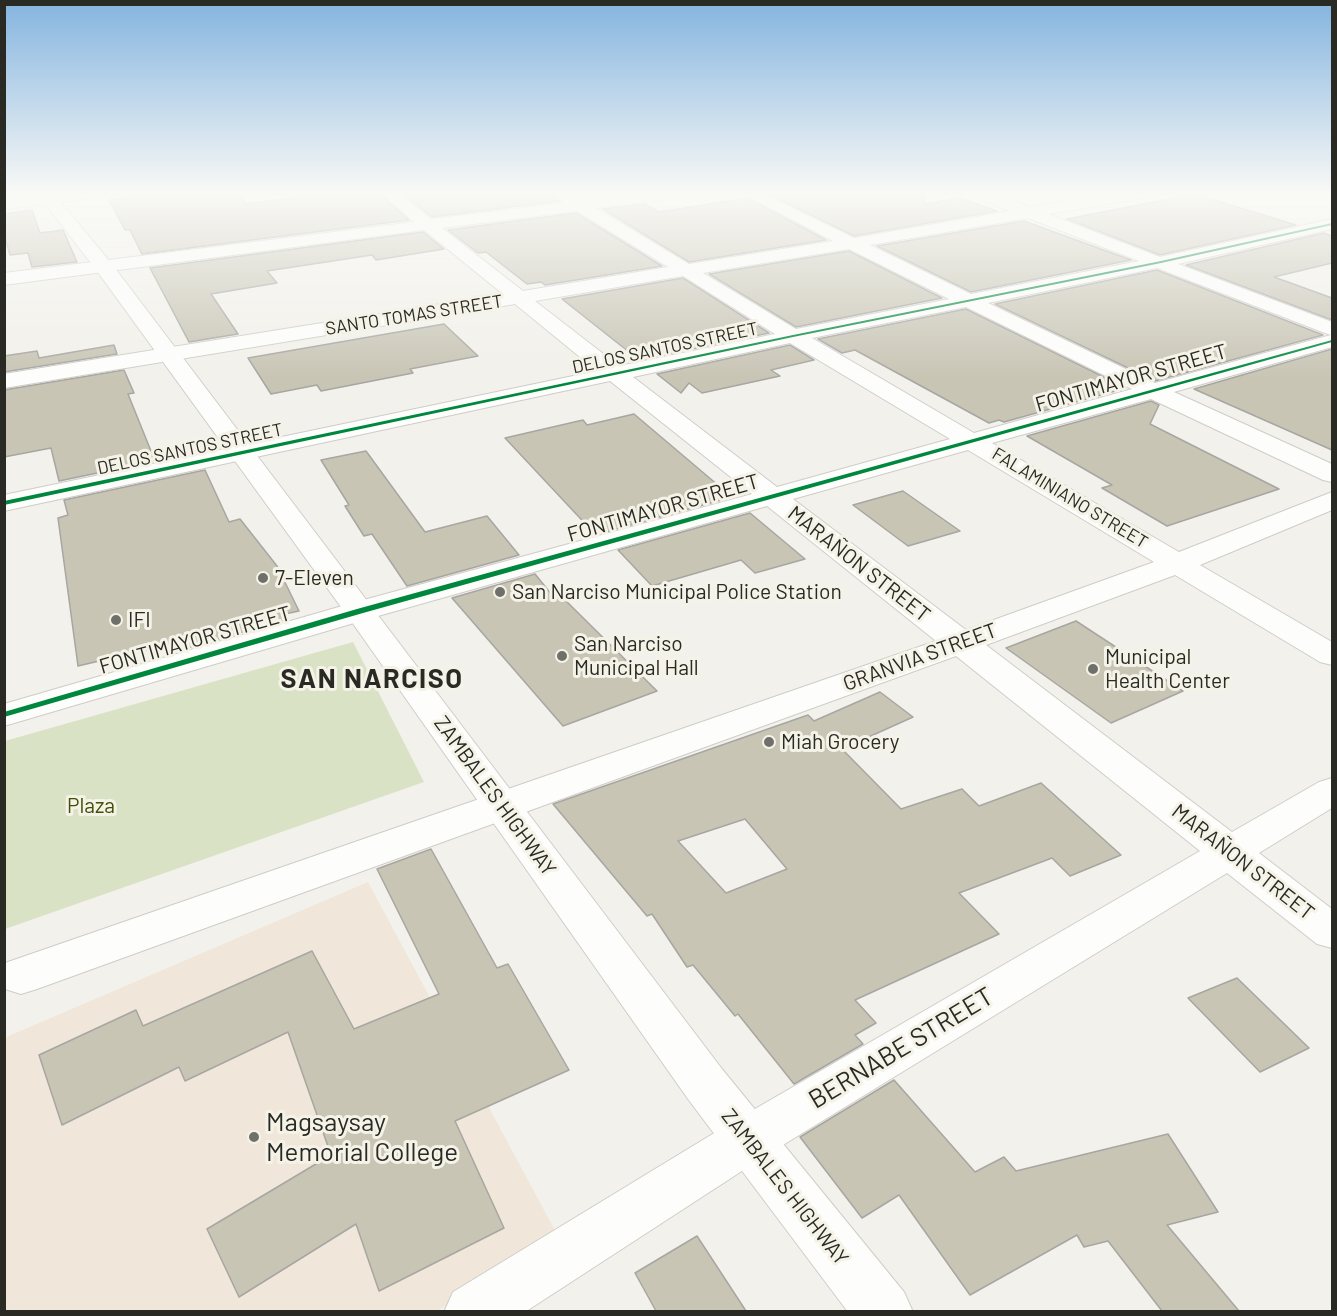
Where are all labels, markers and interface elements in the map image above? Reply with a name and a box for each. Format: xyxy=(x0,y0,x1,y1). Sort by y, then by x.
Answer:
street label: SANTO TOMAS STREET xyxy=(324,290,504,340)
street label: DELOS SANTOS STREET xyxy=(570,318,760,378)
street label: FONTIMAYOR STREET xyxy=(1032,339,1230,417)
street label: DELOS SANTOS STREET xyxy=(95,419,285,479)
street label: FALAMINIANO STREET xyxy=(988,443,1152,553)
street label: FONTIMAYOR STREET xyxy=(564,469,762,547)
street label: MARAÑON STREET xyxy=(783,501,935,627)
place label: 7-Eleven xyxy=(275,565,354,591)
marker: 7-Eleven xyxy=(256,571,270,585)
place label: San Narciso Municipal Police Station xyxy=(512,579,842,605)
marker: San Narciso Municipal Police Station xyxy=(493,585,507,599)
street label: FONTIMAYOR STREET xyxy=(96,601,294,679)
place label: IFI xyxy=(128,607,151,633)
marker: IFI xyxy=(109,613,123,627)
street label: GRANVIA STREET xyxy=(839,617,1001,697)
place label: San Narciso Municipal Hall xyxy=(574,631,699,681)
place label: Municipal Health Center xyxy=(1105,644,1230,694)
marker: San Narciso Municipal Hall xyxy=(555,649,569,663)
marker: Municipal Health Center xyxy=(1086,662,1100,676)
district label: SAN NARCISO xyxy=(280,663,464,695)
street label: ZAMBALES HIGHWAY xyxy=(429,711,561,881)
place label: Miah Grocery xyxy=(781,729,899,755)
marker: Miah Grocery xyxy=(762,735,776,749)
park label: Plaza xyxy=(67,793,115,819)
street label: MARAÑON STREET xyxy=(1167,799,1319,925)
street label: BERNABE STREET xyxy=(803,981,999,1115)
street label: ZAMBALES HIGHWAY xyxy=(716,1104,854,1270)
place label: Magsaysay Memorial College xyxy=(266,1106,458,1168)
marker: Magsaysay Memorial College xyxy=(247,1130,261,1144)

